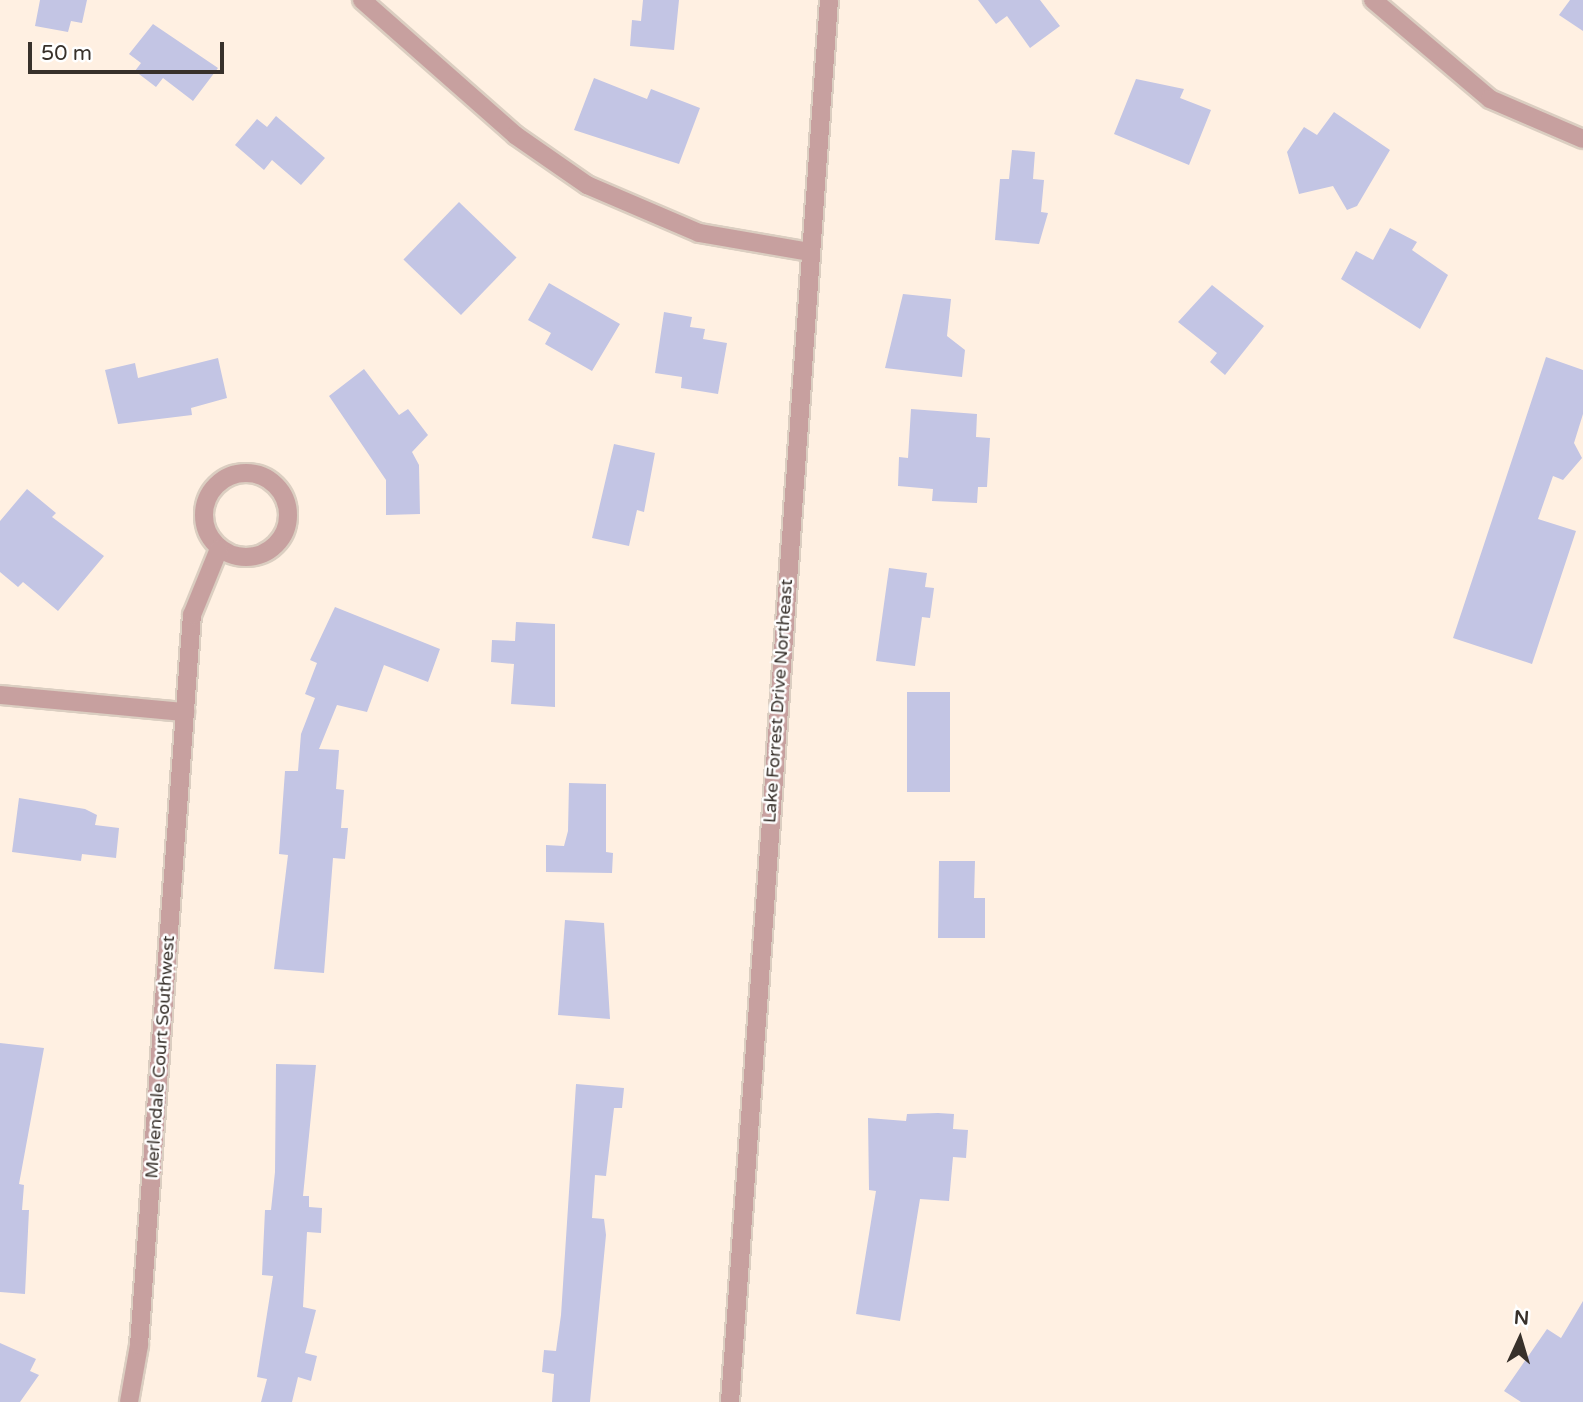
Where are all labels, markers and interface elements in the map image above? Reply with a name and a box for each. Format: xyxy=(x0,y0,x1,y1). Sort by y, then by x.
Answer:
scale bar xyxy=(32,28,228,72)
text: 50 m xyxy=(41,41,92,66)
street label: Lake Forrest Drive Northeast xyxy=(759,578,797,824)
street label: Merlendale Court Southwest xyxy=(141,935,179,1179)
north arrow xyxy=(1485,1304,1555,1374)
text: N xyxy=(1513,1307,1530,1330)

